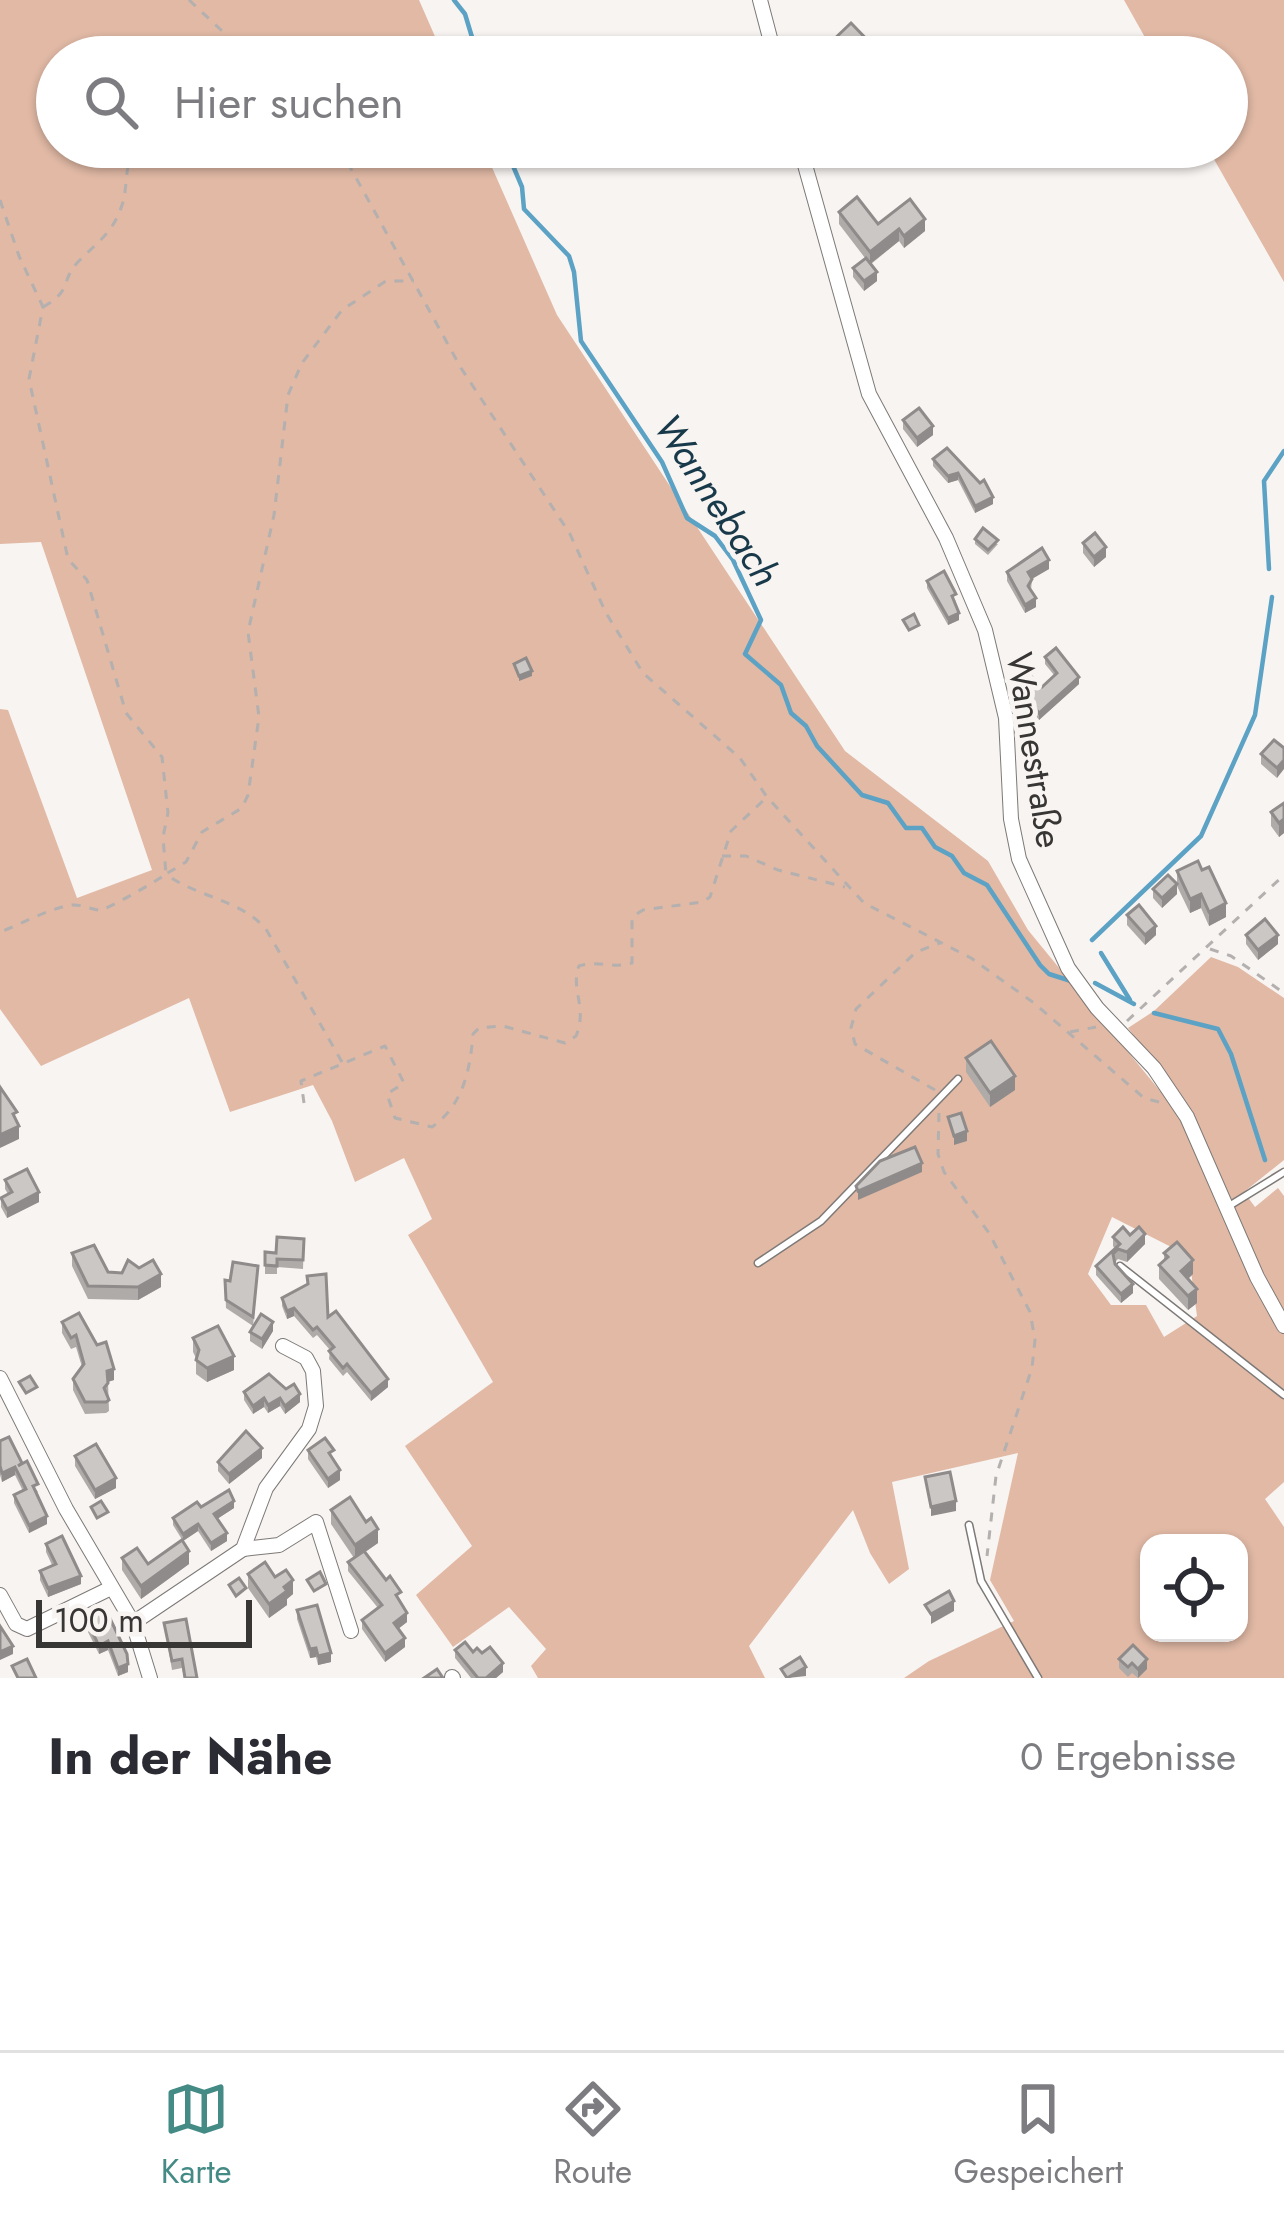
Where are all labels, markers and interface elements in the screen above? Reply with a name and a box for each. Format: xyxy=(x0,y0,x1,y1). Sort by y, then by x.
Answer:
search box xyxy=(36,36,1248,168)
icon: search xyxy=(78,69,144,135)
text: Hier suchen xyxy=(174,70,404,135)
water label: Wannebach xyxy=(640,403,794,597)
street label: Wannestraße xyxy=(994,648,1076,852)
map controls xyxy=(1140,1534,1248,1642)
button: locate xyxy=(1140,1534,1248,1642)
scale bar xyxy=(36,1594,252,1647)
text: 100 m xyxy=(54,1597,144,1644)
text: In der Nähe xyxy=(48,1719,332,1793)
text: 0 Ergebnisse xyxy=(1020,1728,1236,1785)
tab: Karte xyxy=(161,2076,232,2195)
tab: Route xyxy=(553,2076,632,2195)
tab: Gespeichert xyxy=(954,2076,1123,2195)

